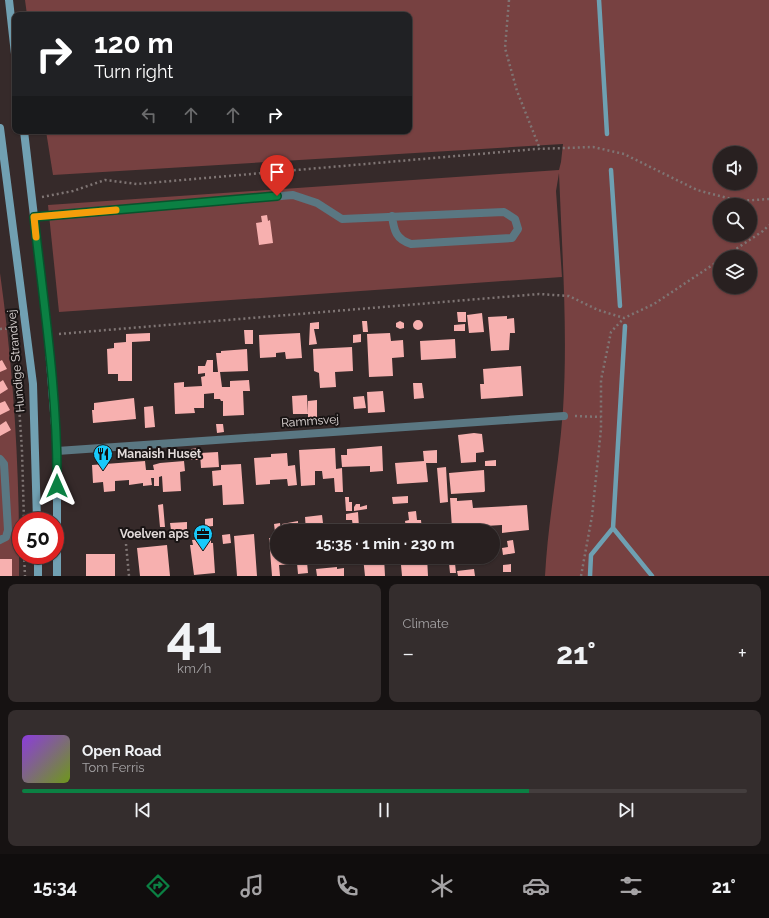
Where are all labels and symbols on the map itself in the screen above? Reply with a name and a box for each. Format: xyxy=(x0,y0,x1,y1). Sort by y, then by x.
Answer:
pin xyxy=(260,155,294,196)
street label: Hundige Strandvej xyxy=(5,309,27,413)
street label: Rammsvej xyxy=(281,412,339,430)
restaurant icon: Manaish Huset xyxy=(92,443,114,471)
place label: Manaish Huset xyxy=(117,447,202,461)
position arrow xyxy=(36,465,78,507)
speed limit sign: 50 xyxy=(12,512,64,564)
office icon: Voelven aps xyxy=(192,523,214,551)
place label: Voelven aps xyxy=(120,527,189,541)

